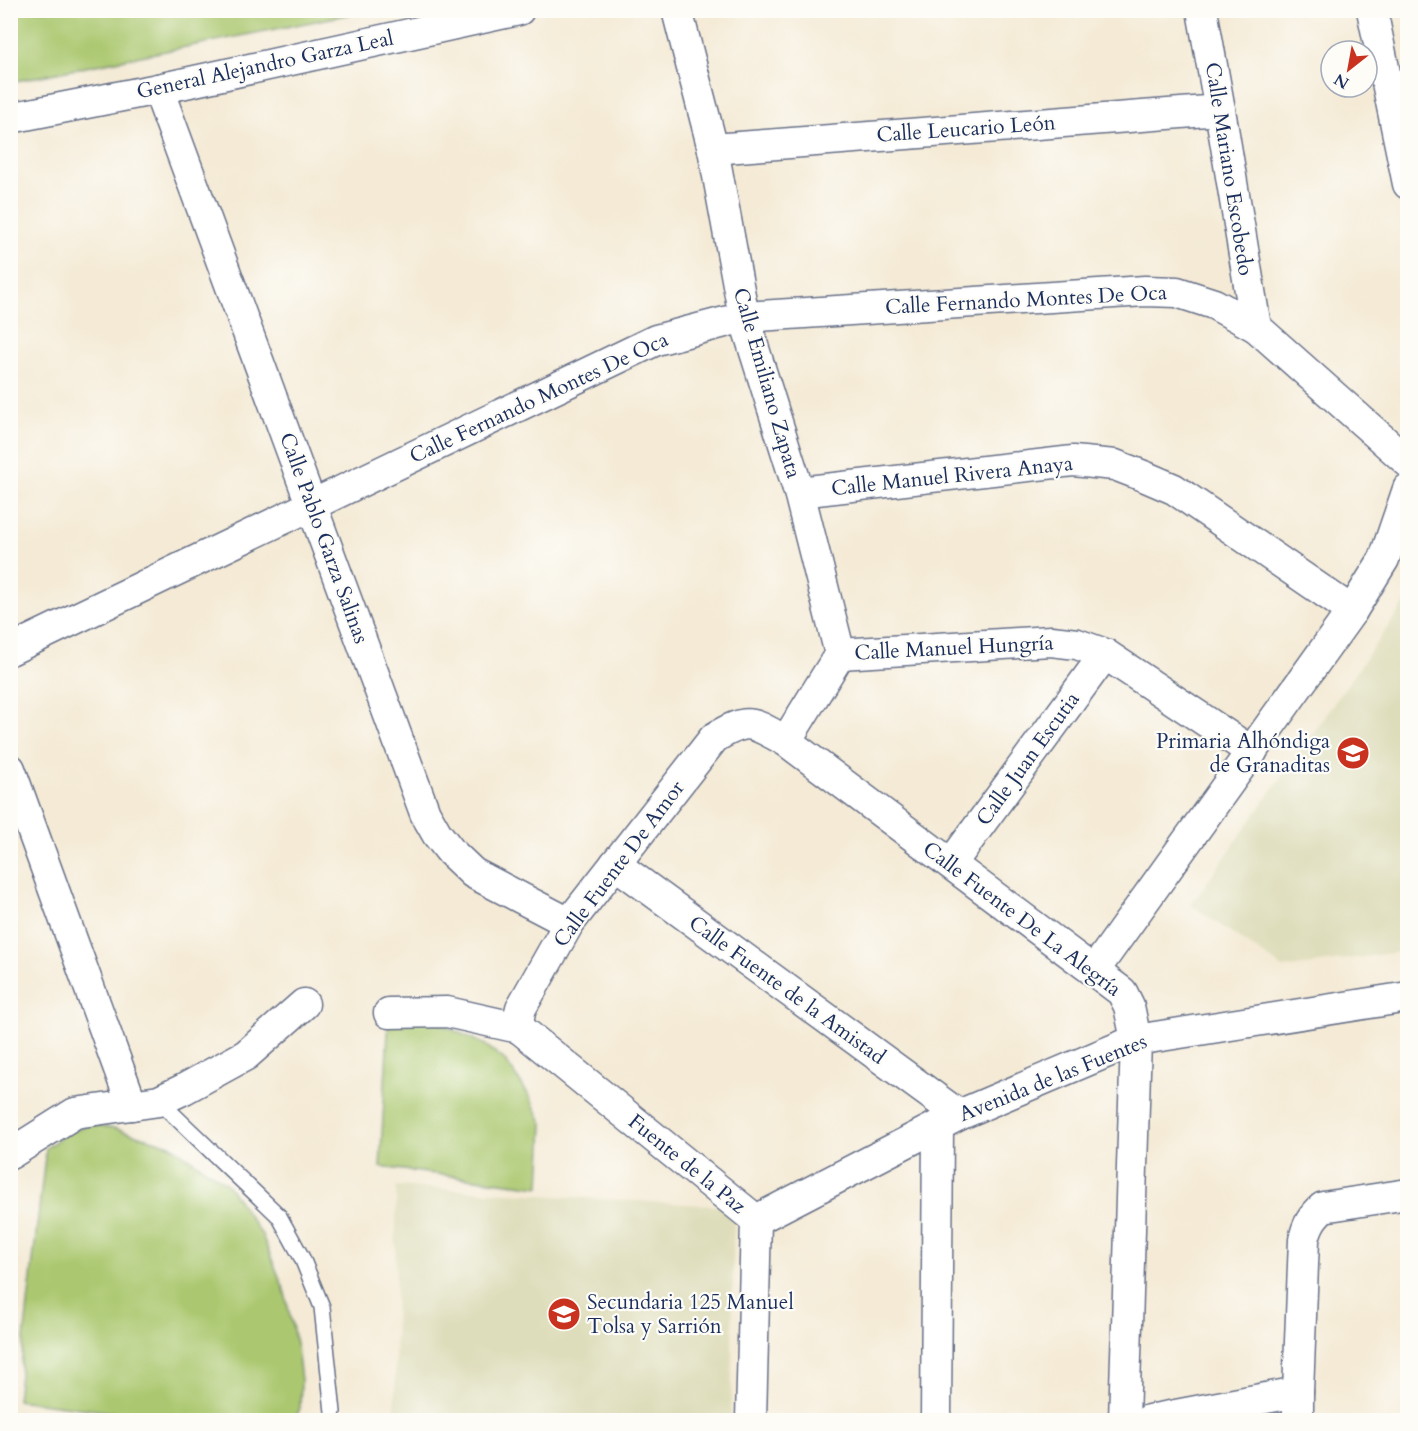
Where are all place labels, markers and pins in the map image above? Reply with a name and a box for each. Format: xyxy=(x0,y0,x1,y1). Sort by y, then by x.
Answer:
place label: Primaria Alhóndiga de Granaditas xyxy=(1156,727,1330,780)
school or university icon: Primaria Alhóndiga de Granaditas xyxy=(1335,735,1371,771)
place label: Secundaria 125 Manuel Tolsa y Sarrión xyxy=(587,1288,794,1341)
school or university icon: Secundaria 125 Manuel Tolsa y Sarrión xyxy=(546,1296,582,1332)

